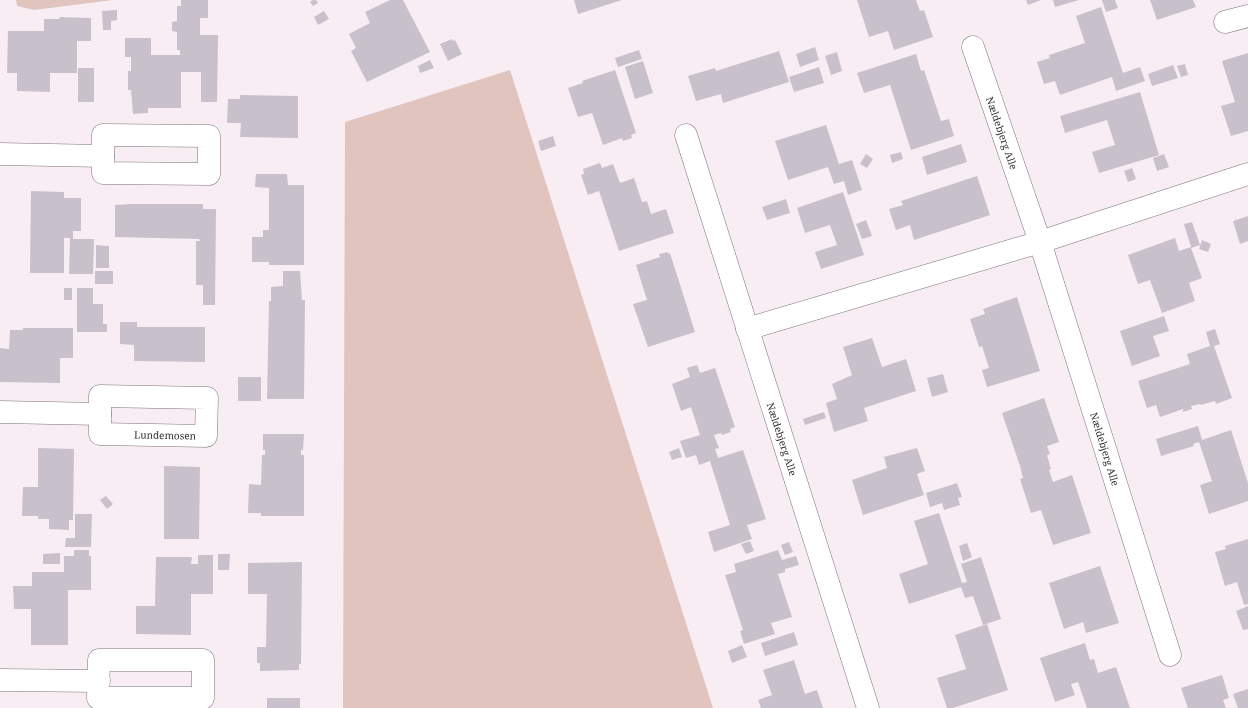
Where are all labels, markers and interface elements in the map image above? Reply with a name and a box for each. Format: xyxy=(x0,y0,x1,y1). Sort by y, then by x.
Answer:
street label: Nældebjerg Alle xyxy=(983,95,1021,171)
street label: Nældebjerg Alle xyxy=(764,400,800,478)
street label: Nældebjerg Alle xyxy=(1087,410,1123,488)
street label: Lundemosen xyxy=(134,427,197,443)

